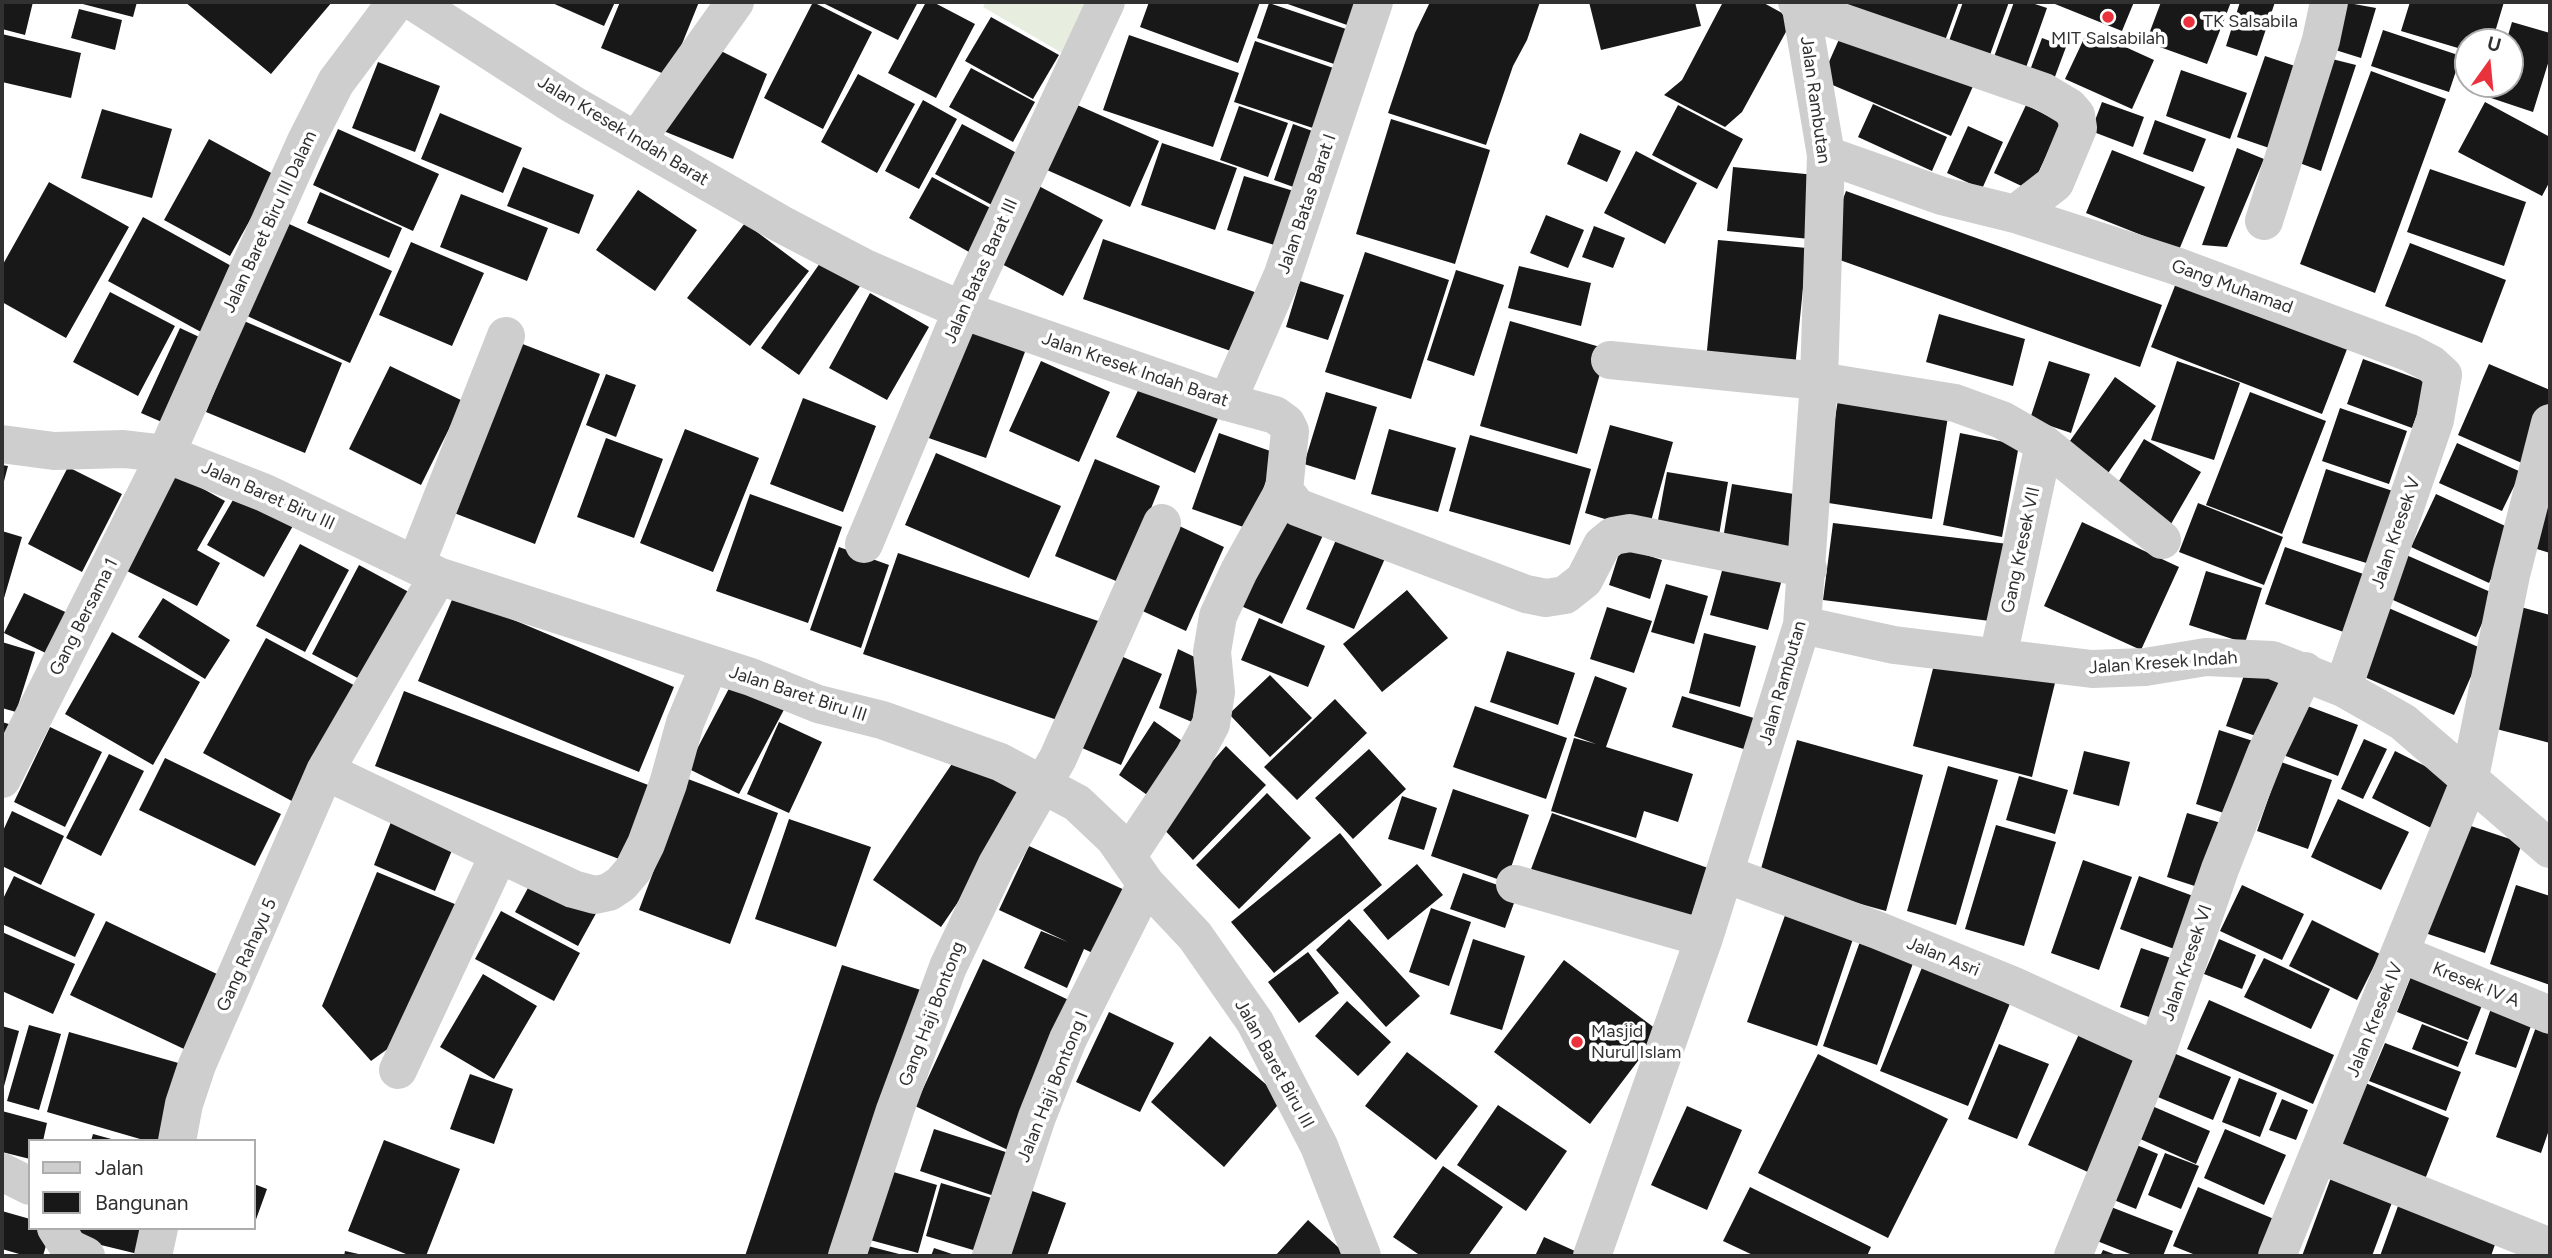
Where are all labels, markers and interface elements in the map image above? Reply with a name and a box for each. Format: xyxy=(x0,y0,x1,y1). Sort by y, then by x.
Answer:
marker: MIT Salsabilah xyxy=(2100,9,2116,25)
place label: TK Salsabila xyxy=(2203,11,2298,33)
marker: TK Salsabila xyxy=(2181,14,2197,30)
place label: MIT Salsabilah xyxy=(2051,28,2165,50)
north arrow xyxy=(2454,28,2524,98)
text: U xyxy=(2485,31,2503,57)
street label: Jalan Rambutan xyxy=(1795,35,1835,165)
street label: Jalan Kresek Indah Barat xyxy=(534,71,712,191)
street label: Jalan Baret Biru III Dalam xyxy=(218,128,322,316)
street label: Jalan Batas Barat I xyxy=(1273,131,1341,277)
street label: Jalan Batas Barat III xyxy=(939,195,1023,347)
street label: Gang Muhamad xyxy=(2168,255,2296,319)
street label: Jalan Kresek Indah Barat xyxy=(1039,328,1231,412)
street label: Jalan Baret Biru III xyxy=(198,457,338,535)
street label: Jalan Kresek V xyxy=(2367,474,2425,592)
street label: Gang Kresek VII xyxy=(1997,485,2045,615)
street label: Gang Bersama 1 xyxy=(45,555,123,679)
street label: Jalan Rambutan xyxy=(1755,618,1811,748)
street label: Jalan Kresek Indah xyxy=(2088,647,2238,679)
street label: Jalan Baret Biru III xyxy=(726,662,870,726)
street label: Gang Rahayu 5 xyxy=(212,895,282,1015)
street label: Jalan Kresek VI xyxy=(2157,902,2217,1024)
street label: Jalan Asri xyxy=(1903,933,1983,981)
street label: Gang Haji Bontong xyxy=(894,939,970,1089)
street label: Kresek IV A xyxy=(2429,958,2523,1012)
street label: Jalan Kresek IV xyxy=(2342,960,2408,1080)
street label: Jalan Baret Biru III xyxy=(1230,996,1318,1132)
street label: Jalan Haji Bontong I xyxy=(1013,1008,1093,1166)
place label: Masjid Nurul Islam xyxy=(1591,1021,1681,1064)
marker: Masjid Nurul Islam xyxy=(1569,1034,1585,1050)
legend xyxy=(28,1139,256,1230)
text: Jalan xyxy=(95,1155,144,1180)
text: Bangunan xyxy=(95,1190,188,1215)

